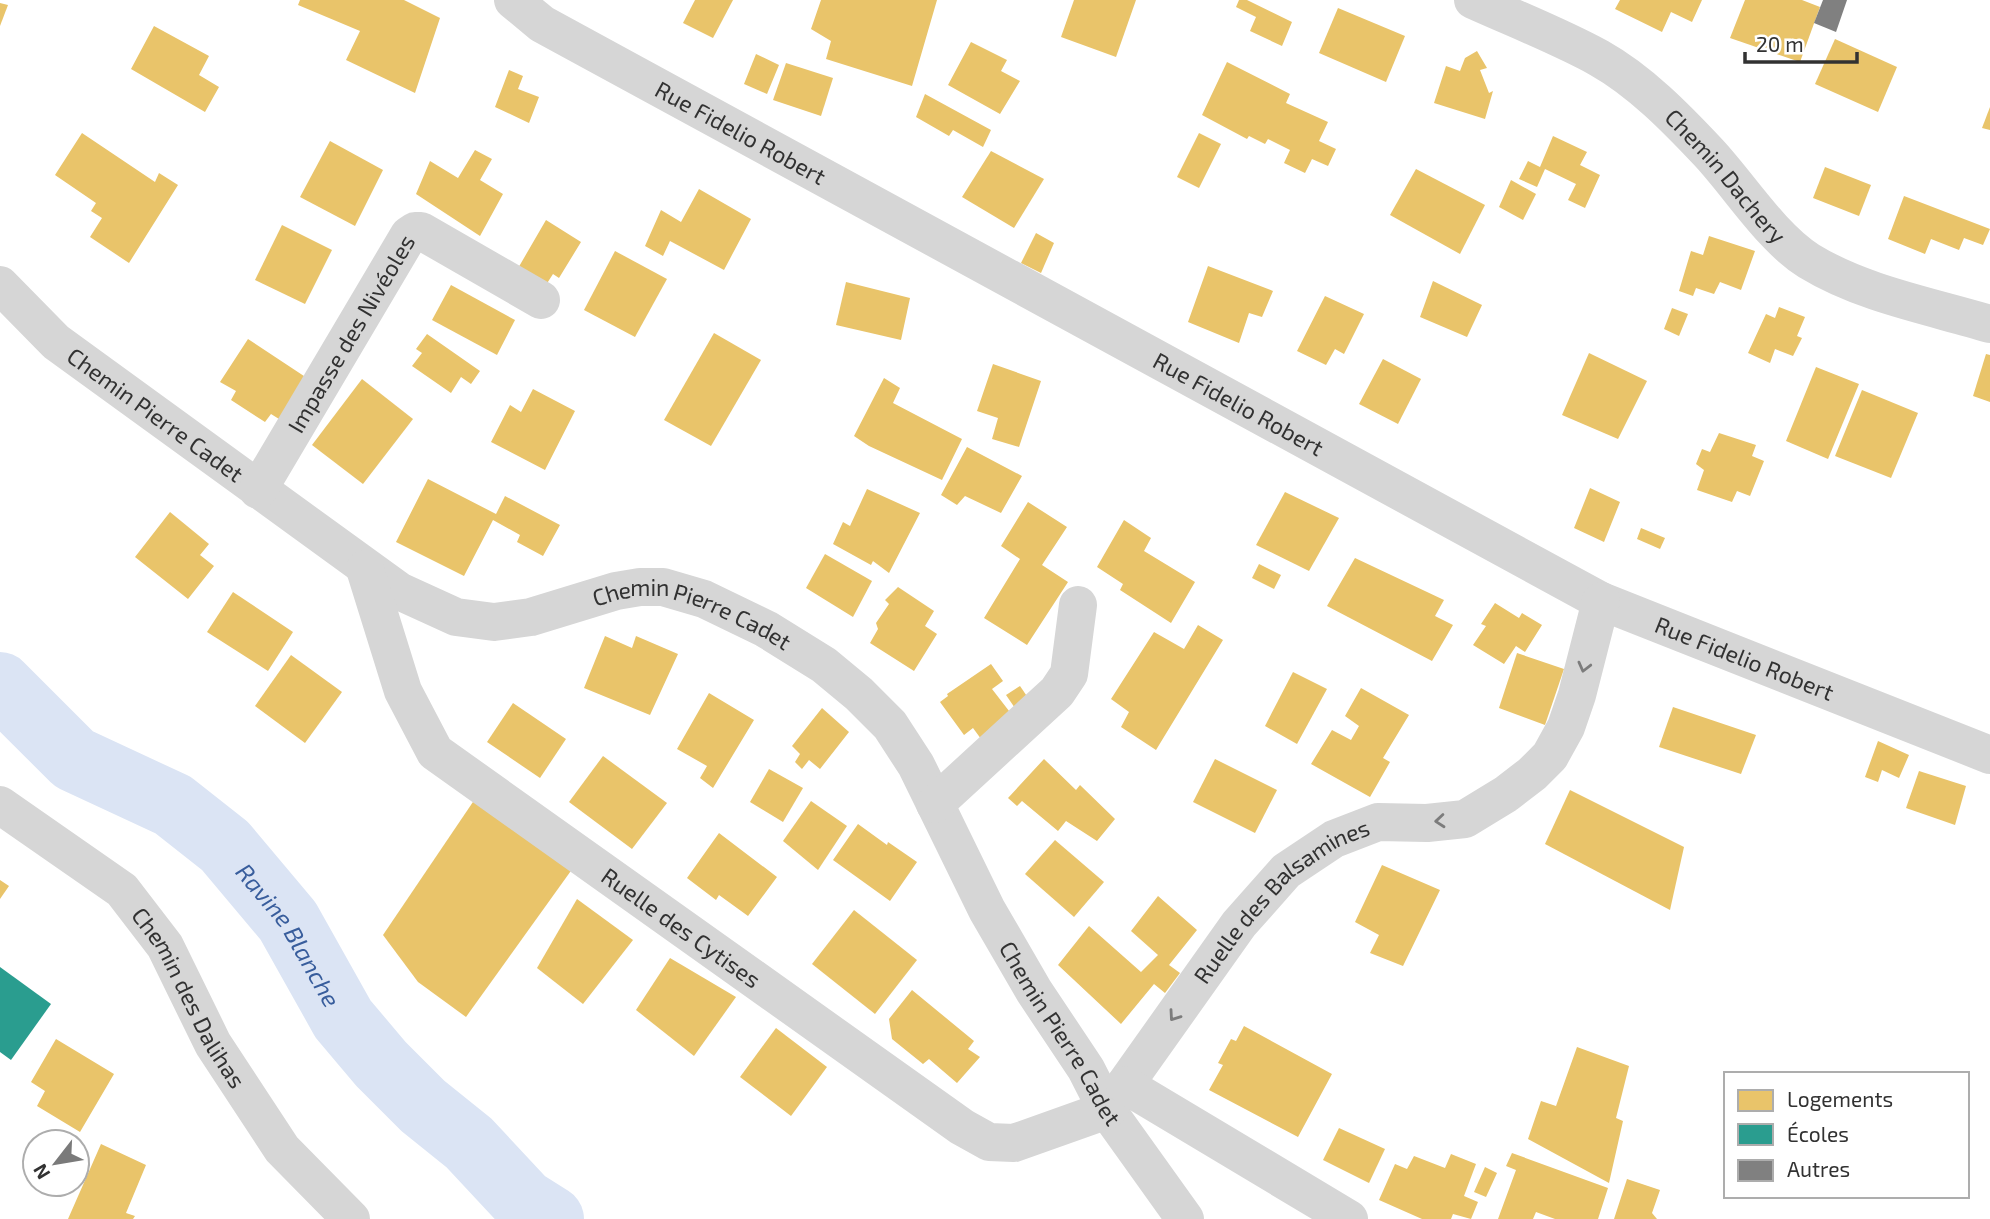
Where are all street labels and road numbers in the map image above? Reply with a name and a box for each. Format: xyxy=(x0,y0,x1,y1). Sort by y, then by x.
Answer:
street label: Rue Fidelio Robert xyxy=(651,75,831,190)
street label: Chemin Dachery xyxy=(1660,103,1792,249)
street label: Impasse des Nivéoles xyxy=(281,229,420,438)
street label: Chemin Pierre Cadet xyxy=(62,341,249,488)
street label: Rue Fidelio Robert xyxy=(1149,346,1329,461)
street label: Chemin Pierre Cadet xyxy=(589,573,797,655)
street label: Rue Fidelio Robert xyxy=(1651,610,1838,706)
street label: Ruelle des Balsamines xyxy=(1187,813,1373,989)
street label: Ruelle des Cytises xyxy=(596,861,766,993)
street label: Chemin des Dalihas xyxy=(126,902,252,1093)
street label: Chemin Pierre Cadet xyxy=(994,936,1127,1131)

